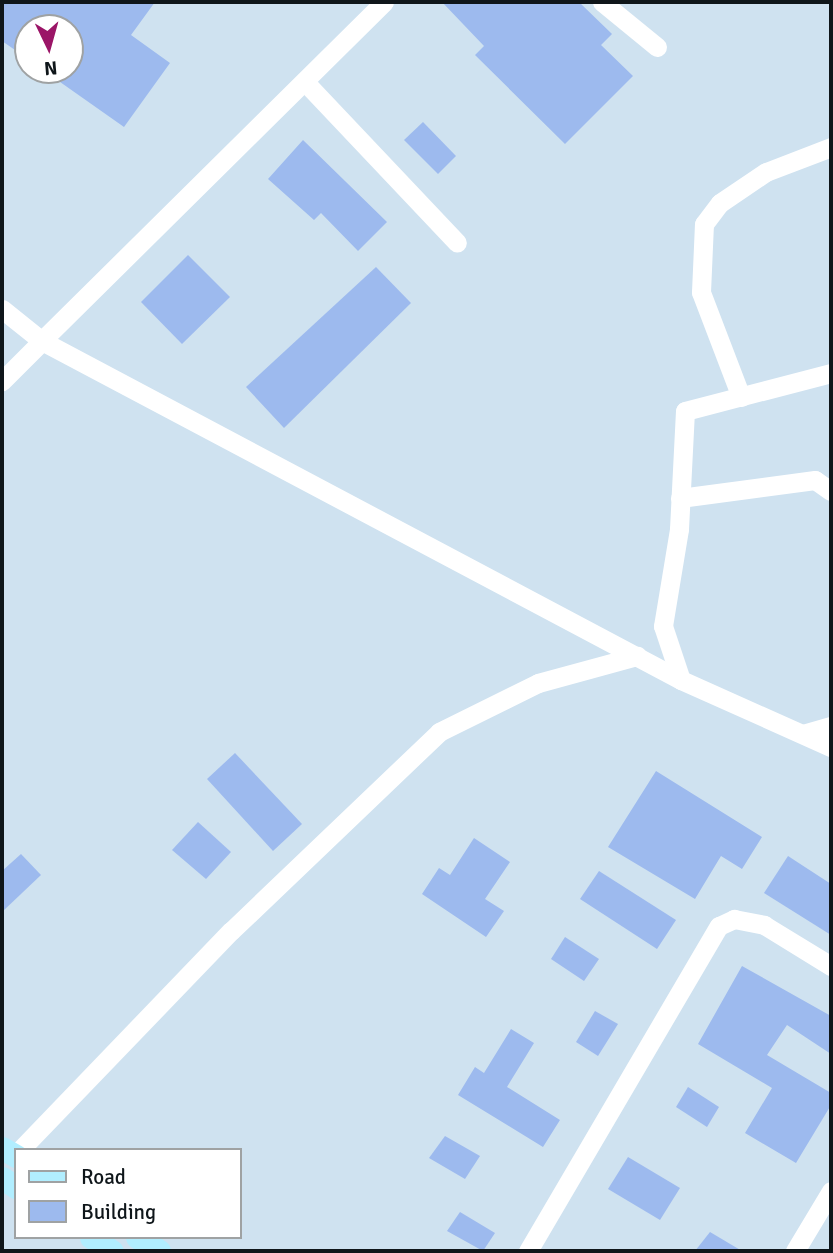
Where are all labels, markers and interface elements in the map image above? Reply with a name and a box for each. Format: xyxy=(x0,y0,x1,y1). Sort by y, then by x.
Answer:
north arrow xyxy=(14,14,84,84)
text: N xyxy=(43,55,58,80)
legend xyxy=(14,1148,242,1239)
text: Road xyxy=(81,1164,126,1190)
text: Building xyxy=(81,1199,156,1225)

